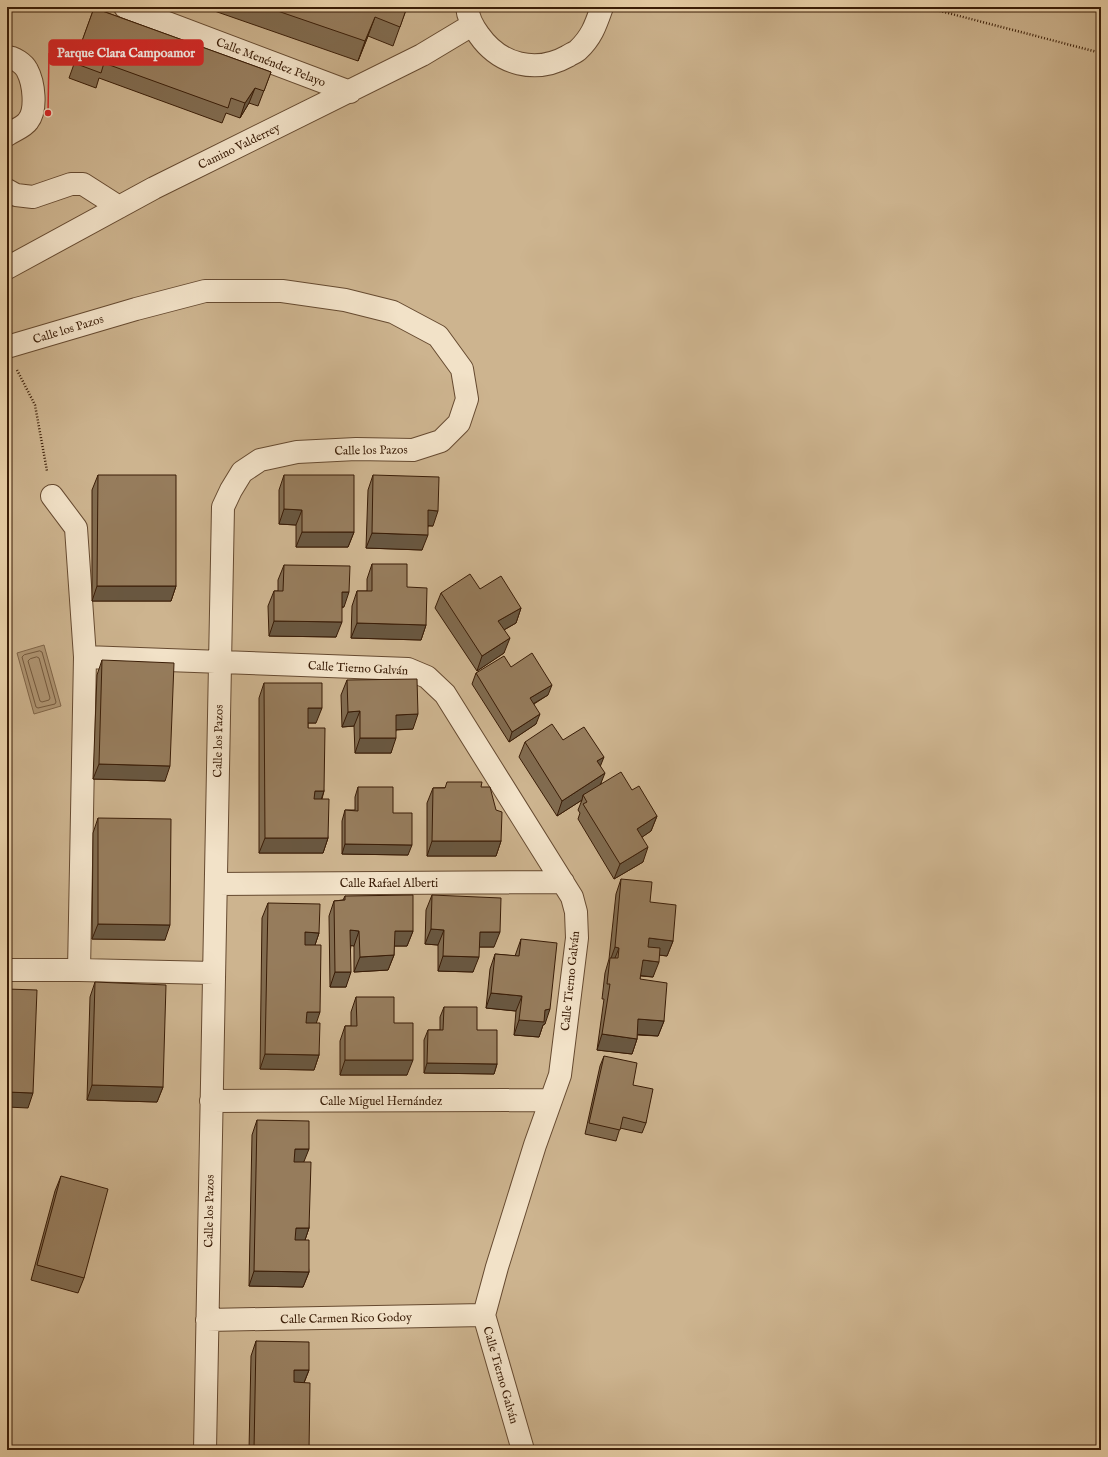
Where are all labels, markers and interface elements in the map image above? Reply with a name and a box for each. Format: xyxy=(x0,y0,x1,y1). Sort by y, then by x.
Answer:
street label: Calle Menéndez Pelayo xyxy=(214,35,328,90)
callout: Parque Clara Campoamor xyxy=(49,40,203,65)
text: Parque Clara Campoamor xyxy=(57,45,195,62)
street label: Camino Valderrey xyxy=(196,120,283,173)
street label: Calle los Pazos xyxy=(31,312,105,347)
street label: Calle los Pazos xyxy=(334,442,408,459)
street label: Calle Tierno Galván xyxy=(307,658,409,679)
street label: Calle los Pazos xyxy=(210,704,227,778)
street label: Calle Rafael Alberti xyxy=(340,876,438,891)
street label: Calle Tierno Galván xyxy=(558,930,583,1032)
street label: Calle Miguel Hernández xyxy=(320,1094,443,1109)
street label: Calle los Pazos xyxy=(201,1174,218,1248)
street label: Calle Carmen Rico Godoy xyxy=(280,1310,412,1327)
street label: Calle Tierno Galván xyxy=(479,1325,522,1426)

